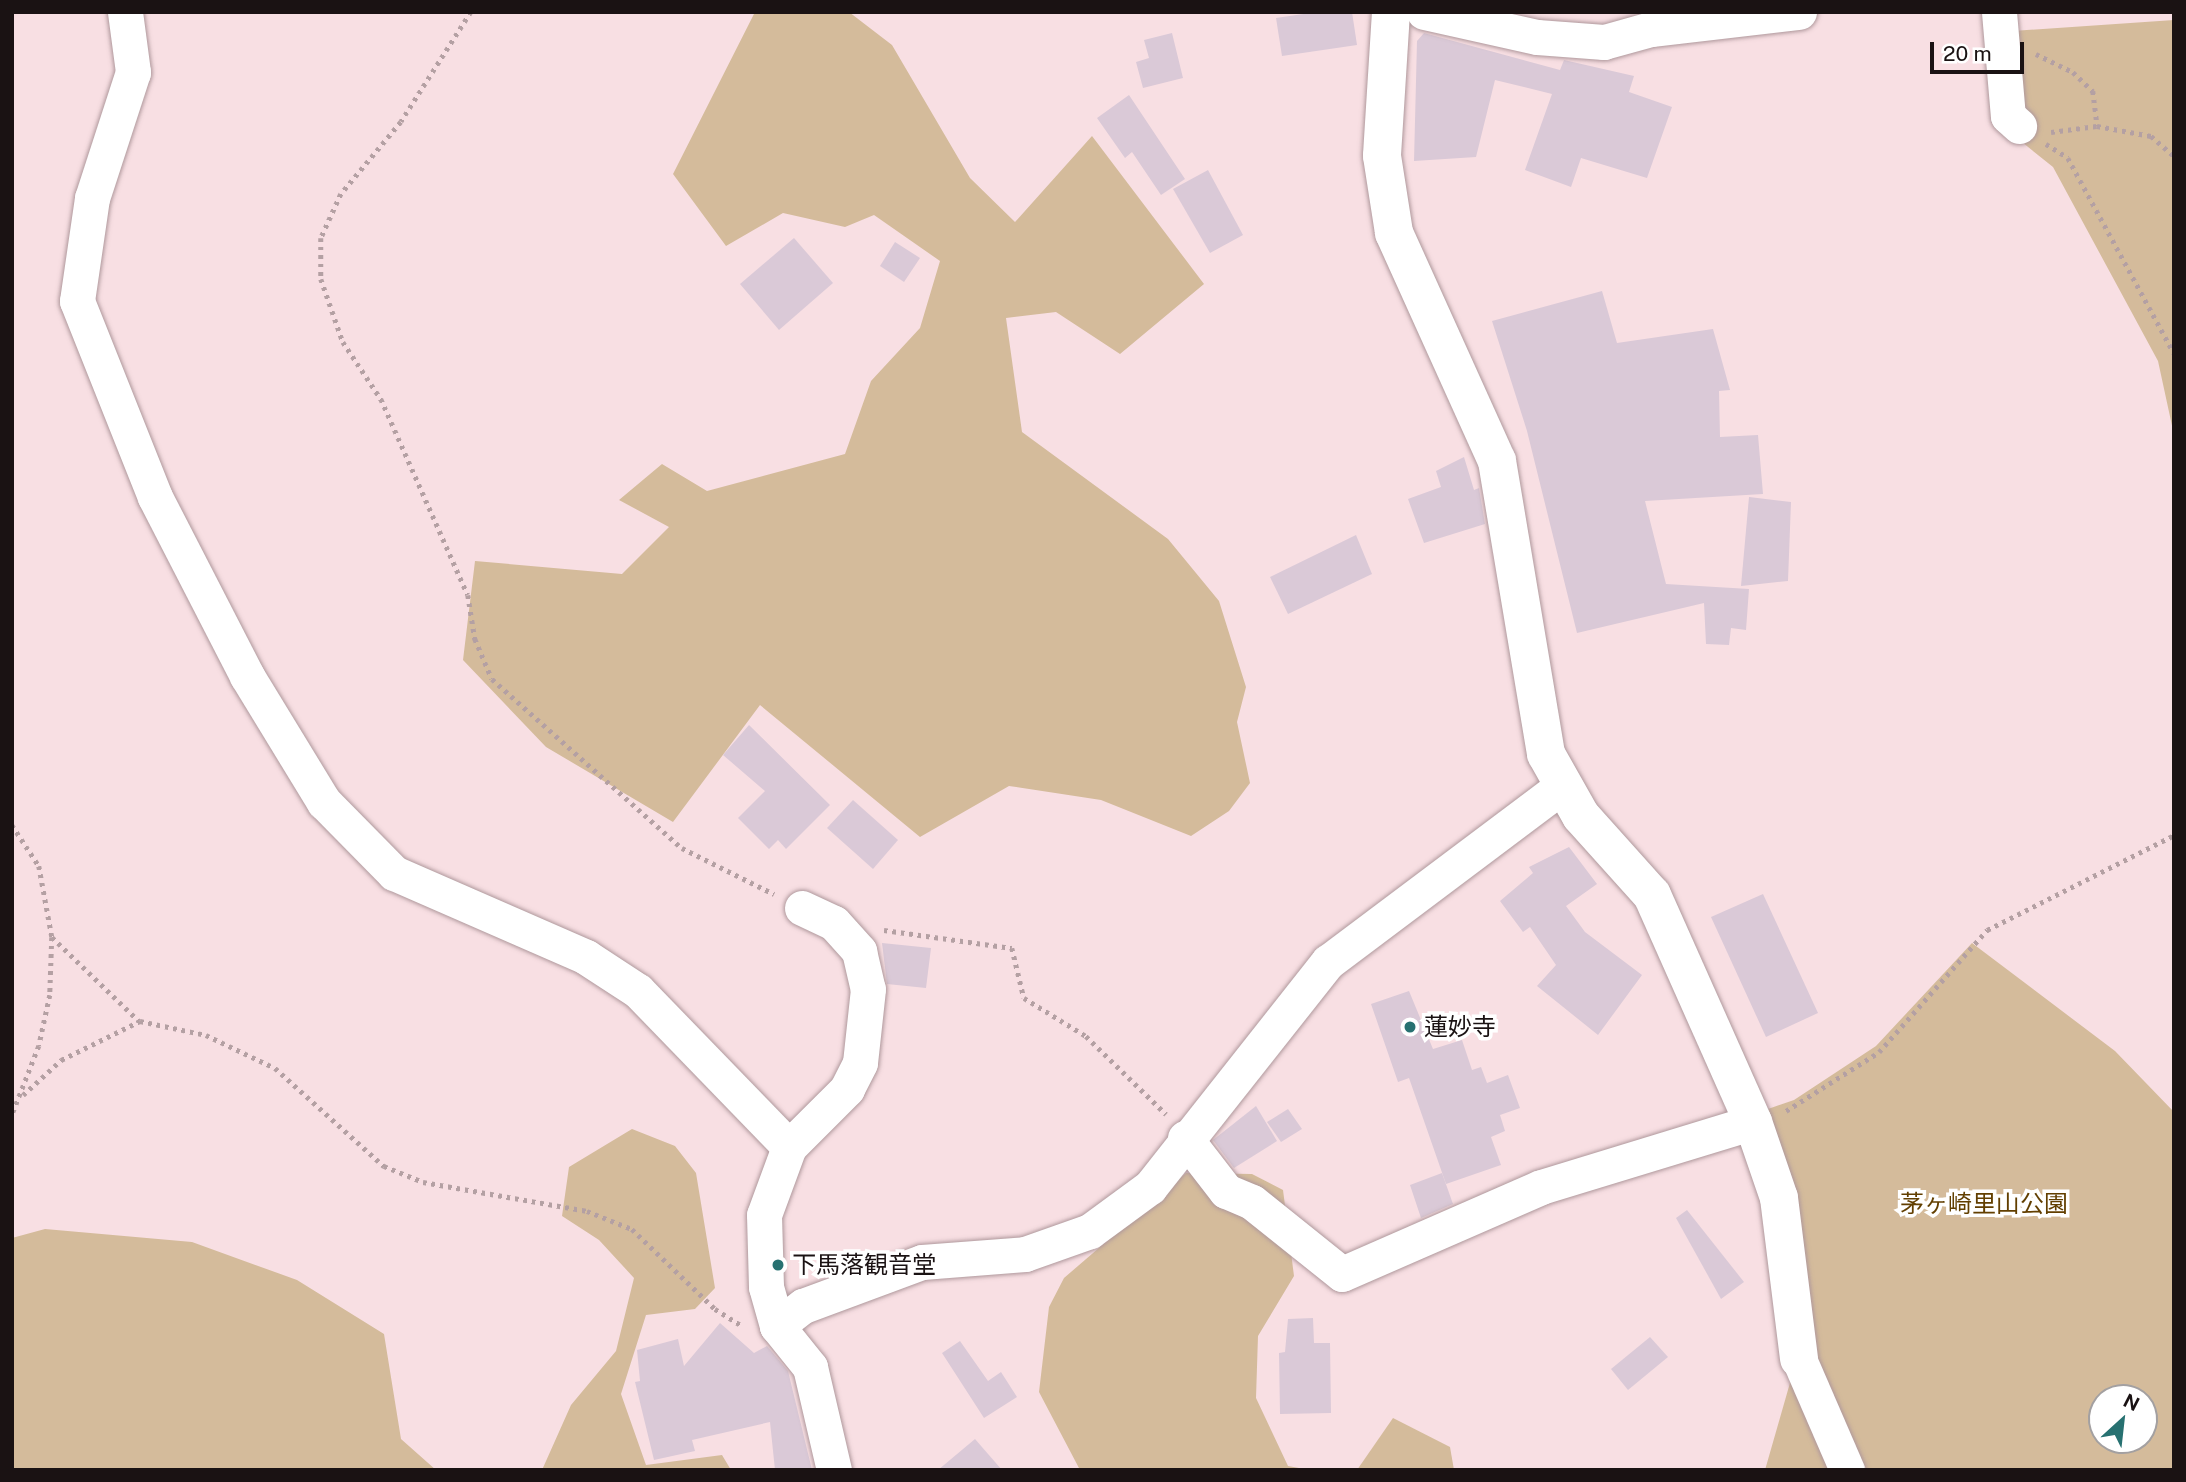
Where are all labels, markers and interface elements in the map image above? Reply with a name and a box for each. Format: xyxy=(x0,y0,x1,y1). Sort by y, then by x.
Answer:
scale bar xyxy=(1934,28,2028,72)
text: 20 m xyxy=(1943,41,1992,66)
place label: 蓮妙寺 xyxy=(1424,1013,1496,1041)
marker: 蓮妙寺 xyxy=(1402,1019,1418,1035)
park label: 茅ヶ崎里山公園 xyxy=(1900,1190,2068,1218)
place label: 下馬落観音堂 xyxy=(792,1251,936,1279)
marker: 下馬落観音堂 xyxy=(770,1257,786,1273)
north arrow xyxy=(2088,1384,2158,1454)
text: N xyxy=(2120,1389,2143,1415)

